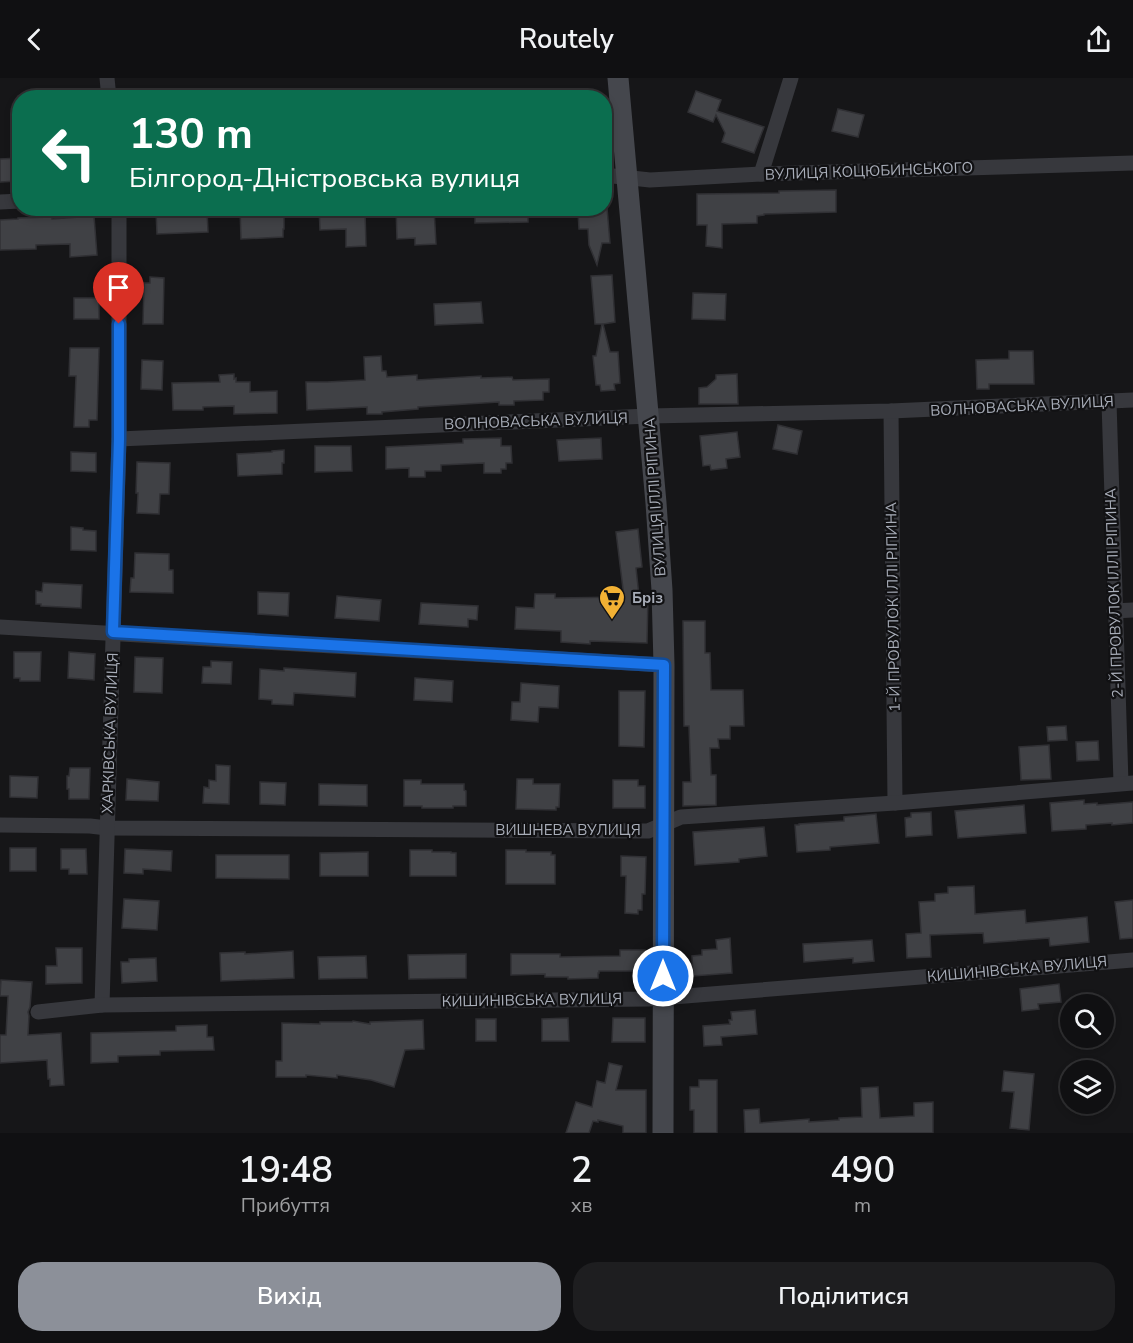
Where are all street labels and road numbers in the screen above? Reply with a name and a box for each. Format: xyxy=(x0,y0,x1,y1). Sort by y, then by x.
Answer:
street label: ВУЛИЦЯ КОЦЮБИНСЬКОГО xyxy=(765,157,973,185)
street label: ВОЛНОВАСЬКА ВУЛИЦЯ xyxy=(930,391,1114,421)
street label: ВОЛНОВАСЬКА ВУЛИЦЯ xyxy=(444,408,628,434)
street label: ВУЛИЦЯ ІЛЛІ РІПИНА xyxy=(639,417,671,577)
street label: 2-Й ПРОВУЛОК ІЛЛІ РІПИНА xyxy=(1100,488,1128,698)
street label: 1-Й ПРОВУЛОК ІЛЛІ РІПИНА xyxy=(881,502,905,712)
street label: ХАРКІВСЬКА ВУЛИЦЯ xyxy=(97,652,123,814)
street label: ВИШНЕВА ВУЛИЦЯ xyxy=(495,820,641,840)
street label: КИШИНІВСЬКА ВУЛИЦЯ xyxy=(926,951,1108,987)
street label: КИШИНІВСЬКА ВУЛИЦЯ xyxy=(442,988,622,1012)

